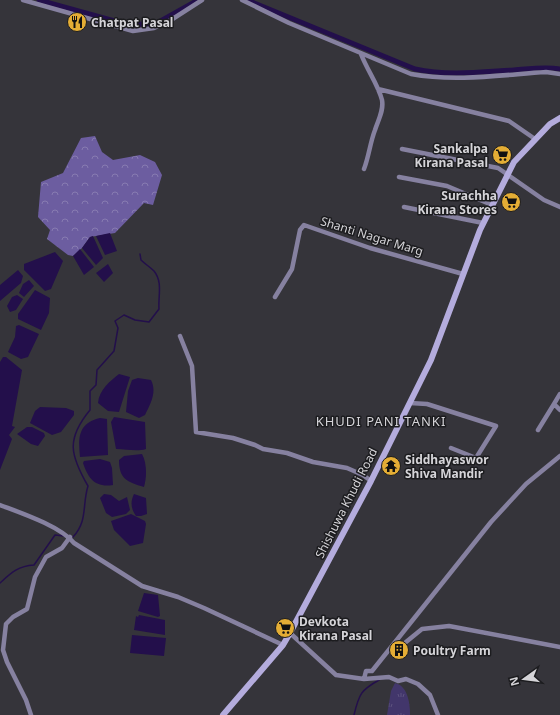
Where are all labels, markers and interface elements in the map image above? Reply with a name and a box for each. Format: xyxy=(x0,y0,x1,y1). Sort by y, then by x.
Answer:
restaurant icon: Chatpat Pasal xyxy=(66,11,88,33)
place label: Chatpat Pasal xyxy=(91,14,173,31)
place label: Sankalpa Kirana Pasal xyxy=(415,140,488,171)
supermarket icon: Sankalpa Kirana Pasal xyxy=(491,144,513,166)
place label: Surachha Kirana Stores xyxy=(417,187,497,218)
supermarket icon: Surachha Kirana Stores xyxy=(500,191,522,213)
street label: Shanti Nagar Marg xyxy=(319,212,425,260)
district label: KHUDI PANI TANKI xyxy=(316,412,446,430)
street label: Shishuwa Khudi Road xyxy=(311,445,381,561)
place label: Siddhayaswor Shiva Mandir xyxy=(405,451,489,482)
temple icon: Siddhayaswor Shiva Mandir xyxy=(380,455,402,477)
place label: Devkota Kirana Pasal xyxy=(299,613,372,644)
supermarket icon: Devkota Kirana Pasal xyxy=(274,617,296,639)
building icon: Poultry Farm xyxy=(388,639,410,661)
place label: Poultry Farm xyxy=(413,642,491,659)
north arrow xyxy=(504,659,544,699)
text: N xyxy=(505,675,522,688)

